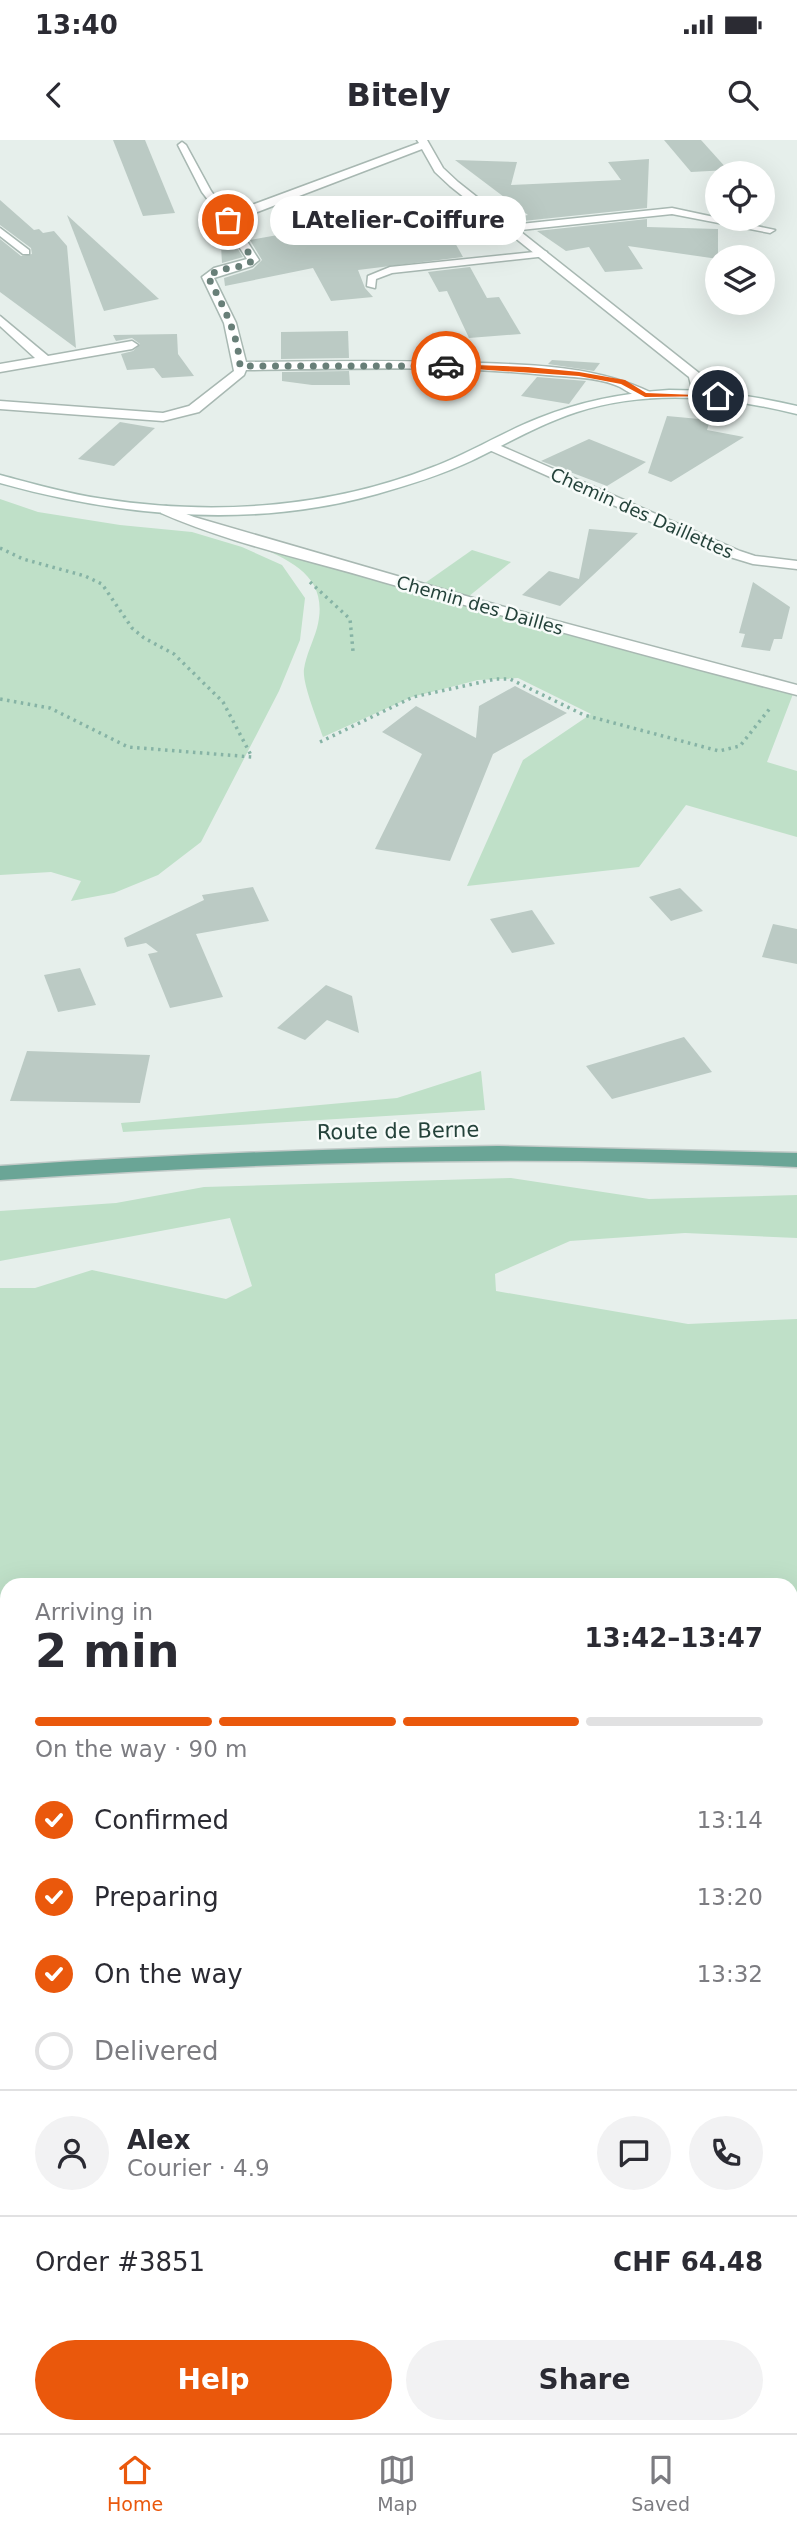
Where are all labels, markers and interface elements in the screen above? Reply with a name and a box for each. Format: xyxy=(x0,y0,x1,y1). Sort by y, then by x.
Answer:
text: 13:40 xyxy=(35,10,118,40)
icon: back xyxy=(35,76,73,114)
text: Bitely xyxy=(346,76,451,114)
icon: search xyxy=(724,76,762,114)
map controls xyxy=(705,161,775,315)
button: locate xyxy=(705,161,775,231)
pin xyxy=(198,190,258,250)
callout: LAtelier-Coiffure xyxy=(270,196,526,244)
icon: bag xyxy=(209,201,247,239)
text: LAtelier-Coiffure xyxy=(291,207,505,233)
button: layers xyxy=(705,245,775,315)
courier xyxy=(411,331,481,401)
icon: car xyxy=(427,347,465,385)
pin xyxy=(688,366,748,426)
icon: home xyxy=(699,377,737,415)
street label: Chemin des Daillettes xyxy=(547,463,737,563)
street label: Chemin des Dailles xyxy=(394,571,566,639)
street label: Route de Berne xyxy=(317,1118,479,1144)
text: Arriving in xyxy=(35,1599,153,1625)
text: 13:42–13:47 xyxy=(584,1623,763,1653)
text: 2 min xyxy=(35,1624,179,1678)
text: On the way · 90 m xyxy=(35,1736,247,1762)
icon: check xyxy=(35,1801,73,1839)
text: Confirmed xyxy=(94,1805,229,1835)
text: 13:14 xyxy=(697,1807,763,1833)
icon: check xyxy=(35,1878,73,1916)
text: Preparing xyxy=(94,1882,219,1912)
text: 13:20 xyxy=(697,1884,763,1910)
icon: check xyxy=(35,1955,73,1993)
text: On the way xyxy=(94,1959,243,1989)
text: 13:32 xyxy=(697,1961,763,1987)
text: Delivered xyxy=(94,2036,218,2066)
button: person xyxy=(35,2116,109,2190)
button: chat xyxy=(597,2116,671,2190)
button: phone xyxy=(689,2116,763,2190)
text: Alex xyxy=(127,2125,190,2155)
text: Courier · 4.9 xyxy=(127,2155,270,2181)
text: Order #3851 xyxy=(35,2247,205,2277)
text: CHF 64.48 xyxy=(613,2247,763,2277)
button: Help xyxy=(35,2340,392,2420)
button: Share xyxy=(406,2340,763,2420)
tab: Home xyxy=(107,2451,163,2515)
tab: Map xyxy=(377,2451,417,2515)
tab: Saved xyxy=(631,2451,690,2515)

